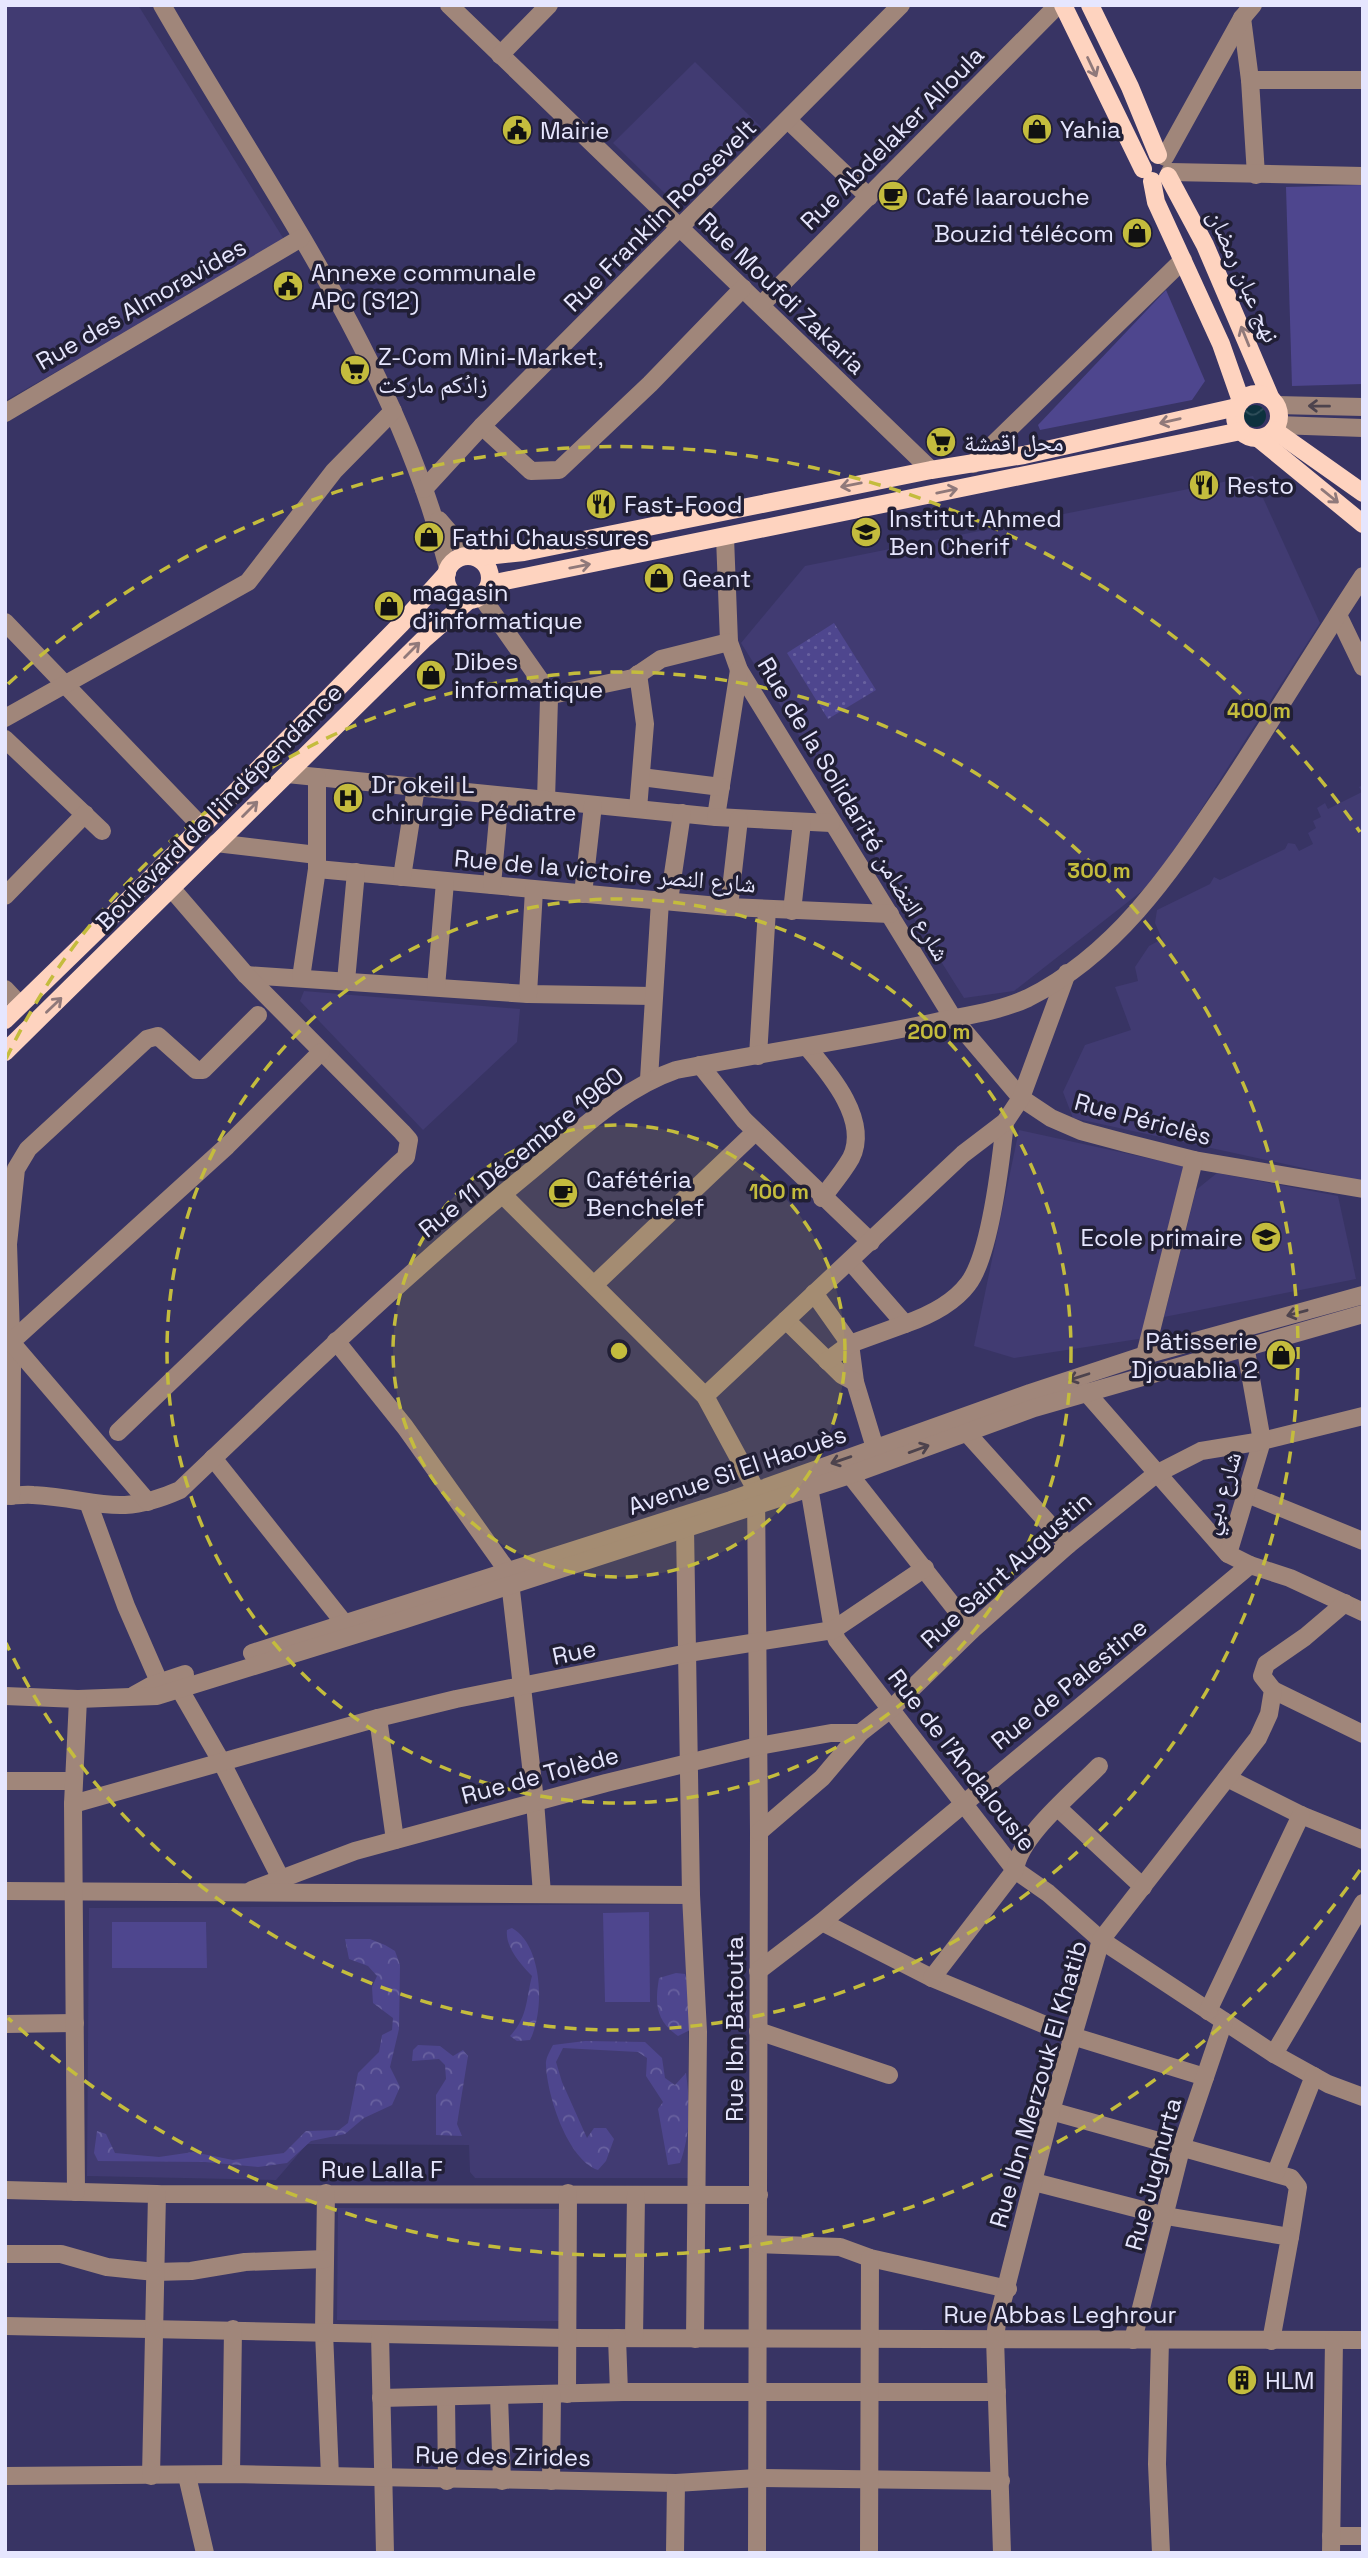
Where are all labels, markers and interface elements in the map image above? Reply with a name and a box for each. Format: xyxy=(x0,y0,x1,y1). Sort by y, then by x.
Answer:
street label: Rue Abdelaker Alloula xyxy=(794,39,991,236)
one-way arrow xyxy=(1086,56,1099,77)
street label: Rue Franklin Roosevelt xyxy=(557,112,763,318)
shop icon: Yahia xyxy=(1020,112,1054,146)
public building icon: Mairie xyxy=(500,113,534,147)
place label: Yahia xyxy=(1060,114,1121,145)
place label: Mairie xyxy=(540,115,610,146)
cafe icon: Café laarouche xyxy=(876,179,910,213)
place label: Café laarouche xyxy=(916,181,1090,212)
street label: Rue Moufdi Zakaria xyxy=(692,205,872,381)
street label: نهج عبان رمضان xyxy=(1201,205,1287,347)
shop icon: Bouzid télécom xyxy=(1120,216,1154,250)
place label: Bouzid télécom xyxy=(934,218,1114,249)
street label: Rue des Almoravides xyxy=(30,231,252,377)
place label: Annexe communale APC (S12) xyxy=(311,257,536,316)
public building icon: Annexe communale APC (S12) xyxy=(271,269,305,303)
one-way arrow xyxy=(1238,326,1251,347)
place label: Z-Com Mini-Market, زادُكم ماركت xyxy=(378,341,603,401)
supermarket icon: Z-Com Mini-Market, زادُكم ماركت xyxy=(338,353,372,387)
one-way arrow xyxy=(1308,400,1331,413)
one-way arrow xyxy=(1159,415,1182,429)
supermarket icon: محل اقمشة xyxy=(924,425,958,459)
place label: محل اقمشة xyxy=(964,427,1064,458)
restaurant icon: Resto xyxy=(1187,468,1221,502)
place label: Resto xyxy=(1227,470,1294,501)
one-way arrow xyxy=(840,479,863,493)
one-way arrow xyxy=(935,484,958,497)
restaurant icon: Fast-Food xyxy=(584,487,618,521)
one-way arrow xyxy=(1320,488,1338,504)
place label: Fast-Food xyxy=(624,489,742,520)
place label: Institut Ahmed Ben Cherif xyxy=(889,503,1062,562)
school or university icon: Institut Ahmed Ben Cherif xyxy=(849,515,883,549)
shop icon: Fathi Chaussures xyxy=(412,520,446,554)
place label: Fathi Chaussures xyxy=(452,522,649,553)
one-way arrow xyxy=(568,558,591,572)
shop icon: Geant xyxy=(642,561,676,595)
place label: Geant xyxy=(682,563,751,594)
place label: magasin d'informatique xyxy=(412,577,583,636)
shop icon: magasin d'informatique xyxy=(372,589,406,623)
one-way arrow xyxy=(403,642,420,659)
place label: Dibes informatique xyxy=(454,646,603,705)
street label: Rue de la Solidarité شارع التضامن xyxy=(751,651,957,967)
shop icon: Dibes informatique xyxy=(414,658,448,692)
street label: Boulevard de l'indépendance xyxy=(89,677,349,937)
text: 400 m xyxy=(1227,697,1291,724)
place label: Dr okeil L chirurgie Pédiatre xyxy=(371,769,576,828)
hospital icon: Dr okeil L chirurgie Pédiatre xyxy=(331,781,365,815)
one-way arrow xyxy=(241,801,258,818)
street label: Rue de la victoire شارع النصر xyxy=(453,842,757,900)
text: 300 m xyxy=(1067,857,1131,884)
one-way arrow xyxy=(45,996,62,1013)
text: 200 m xyxy=(908,1018,970,1045)
street label: Rue 11 Décembre 1960 xyxy=(412,1060,630,1244)
street label: Rue Périclès xyxy=(1071,1086,1215,1152)
place label: Cafétéria Benchelef xyxy=(586,1164,704,1223)
cafe icon: Cafétéria Benchelef xyxy=(546,1176,580,1210)
text: 100 m xyxy=(749,1178,809,1205)
school or university icon: Ecole primaire xyxy=(1249,1220,1283,1254)
place label: Ecole primaire xyxy=(1081,1222,1243,1253)
one-way arrow xyxy=(1286,1307,1309,1320)
place label: Pâtisserie Djouablia 2 xyxy=(1131,1326,1258,1385)
shop icon: Pâtisserie Djouablia 2 xyxy=(1264,1338,1298,1372)
centre of rings xyxy=(607,1339,631,1363)
one-way arrow xyxy=(1068,1372,1090,1385)
street label: Avenue Si El Haouès xyxy=(624,1418,850,1522)
one-way arrow xyxy=(908,1442,930,1454)
street label: شارع دبي xyxy=(1194,1448,1252,1539)
one-way arrow xyxy=(830,1455,852,1467)
street label: Rue Saint Augustin xyxy=(914,1485,1098,1655)
street label: Rue de Palestine xyxy=(985,1611,1153,1757)
street label: Rue xyxy=(549,1632,599,1672)
street label: Rue de l'Andalousie xyxy=(881,1663,1043,1857)
street label: Rue de Tolède xyxy=(458,1739,622,1811)
street label: Rue Ibn Batouta xyxy=(719,1936,750,2122)
street label: Rue Ibn Merzouk El Khatib xyxy=(982,1937,1094,2231)
street label: Rue Jughurta xyxy=(1118,2094,1188,2254)
street label: Rue Lalla F xyxy=(321,2154,443,2185)
street label: Rue Abbas Leghrour xyxy=(944,2299,1176,2330)
building icon: HLM xyxy=(1225,2363,1259,2397)
place label: HLM xyxy=(1265,2365,1315,2396)
street label: Rue des Zirides xyxy=(415,2439,591,2473)

